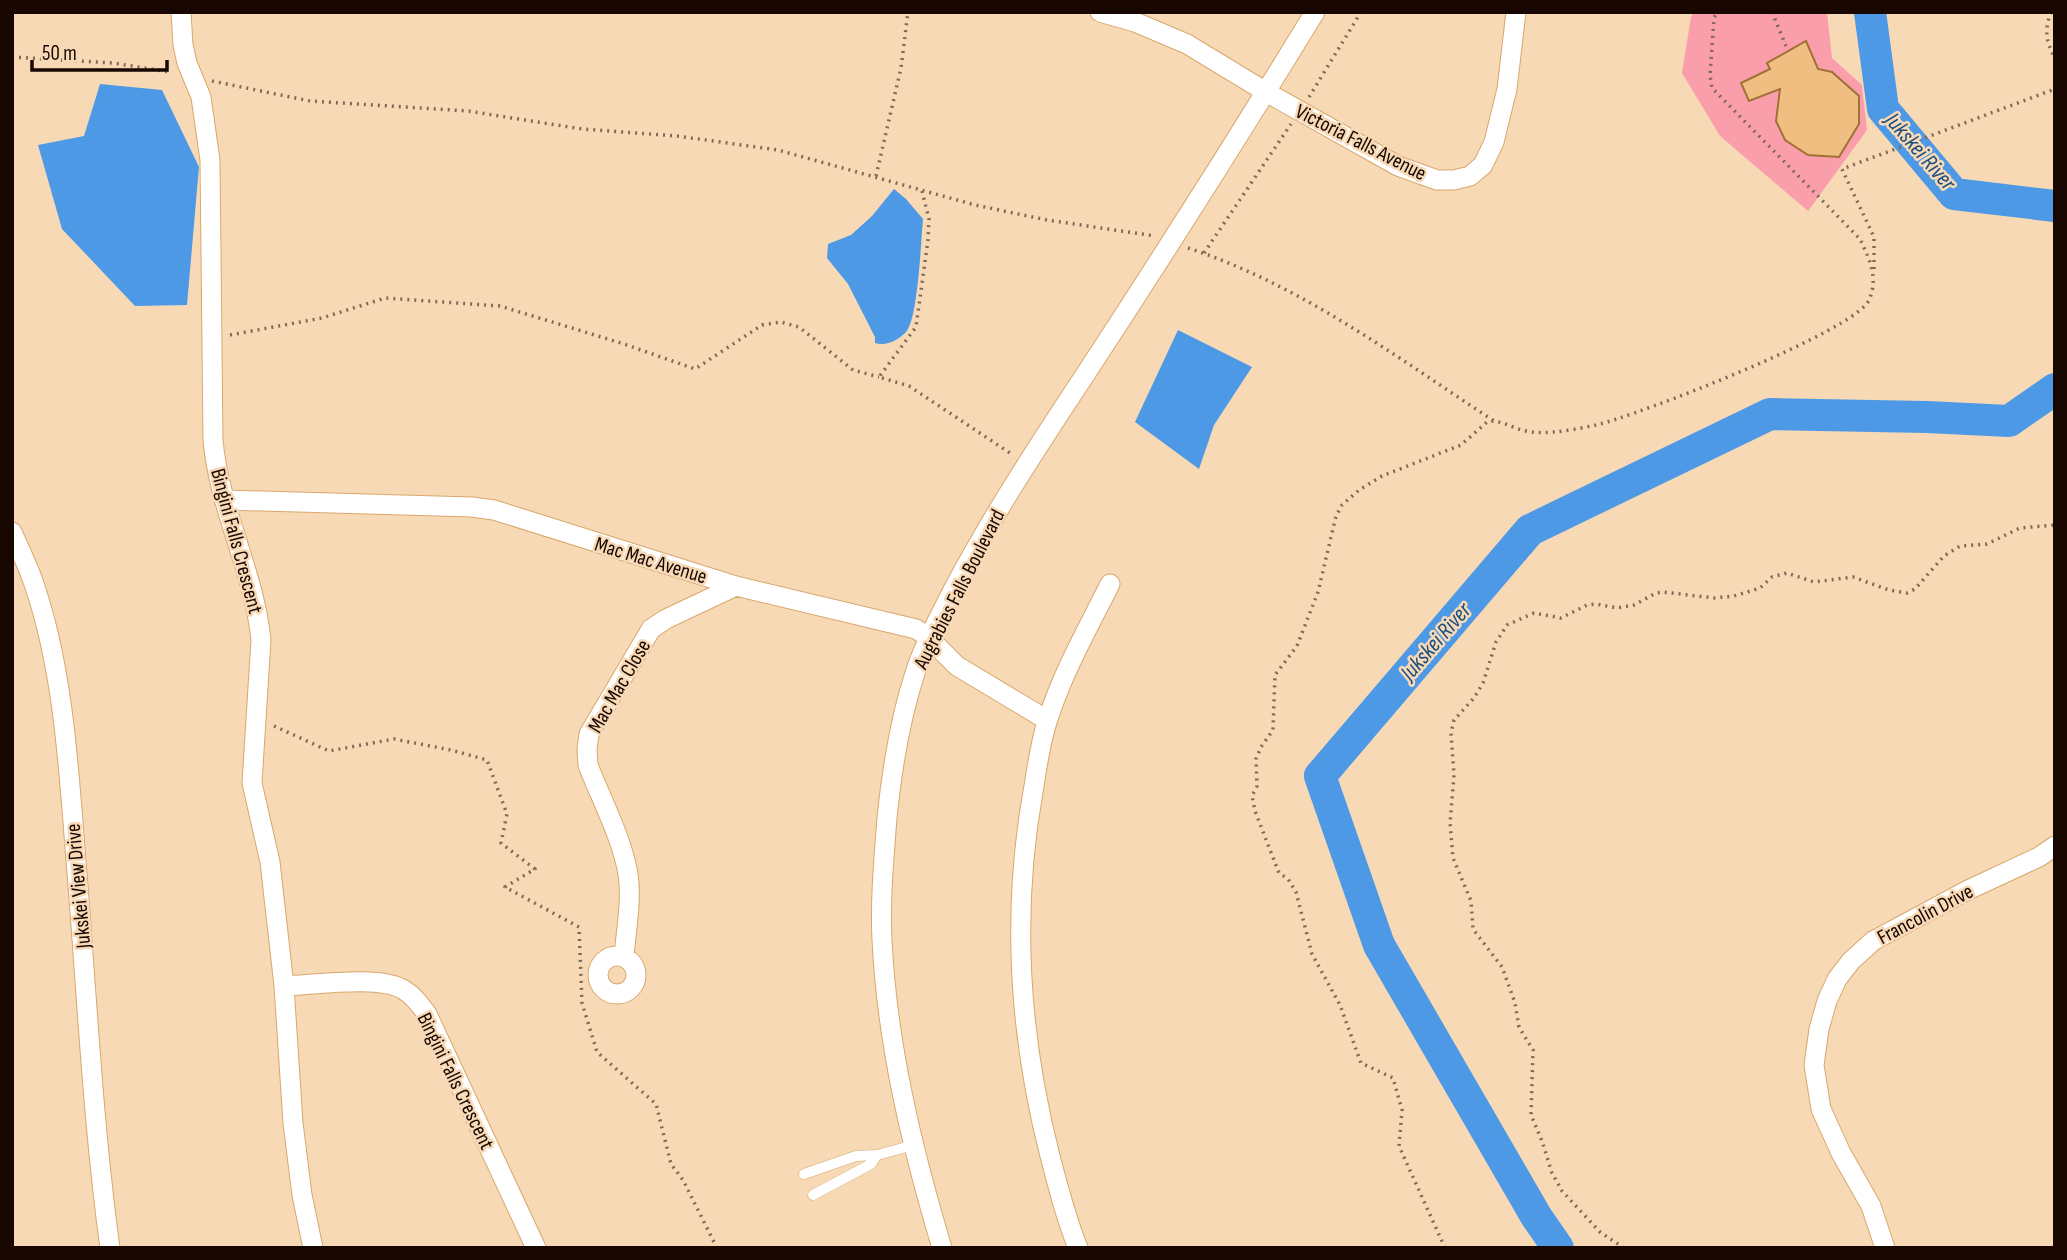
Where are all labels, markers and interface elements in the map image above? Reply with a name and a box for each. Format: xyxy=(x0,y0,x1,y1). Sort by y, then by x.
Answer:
scale bar xyxy=(32,28,166,72)
text: 50 m xyxy=(42,41,77,66)
street label: Victoria Falls Avenue xyxy=(1291,99,1430,186)
water label: Jukskei River xyxy=(1878,105,1963,197)
street label: Bingini Falls Crescent xyxy=(205,466,268,616)
street label: Augrabies Falls Boulevard xyxy=(908,505,1010,674)
street label: Mac Mac Avenue xyxy=(592,532,710,589)
water label: Jukskei River xyxy=(1393,596,1478,688)
street label: Mac Mac Close xyxy=(583,635,656,737)
street label: Jukskei View Drive xyxy=(61,822,96,950)
street label: Francolin Drive xyxy=(1873,879,1977,950)
street label: Bingini Falls Crescent xyxy=(412,1009,499,1154)

